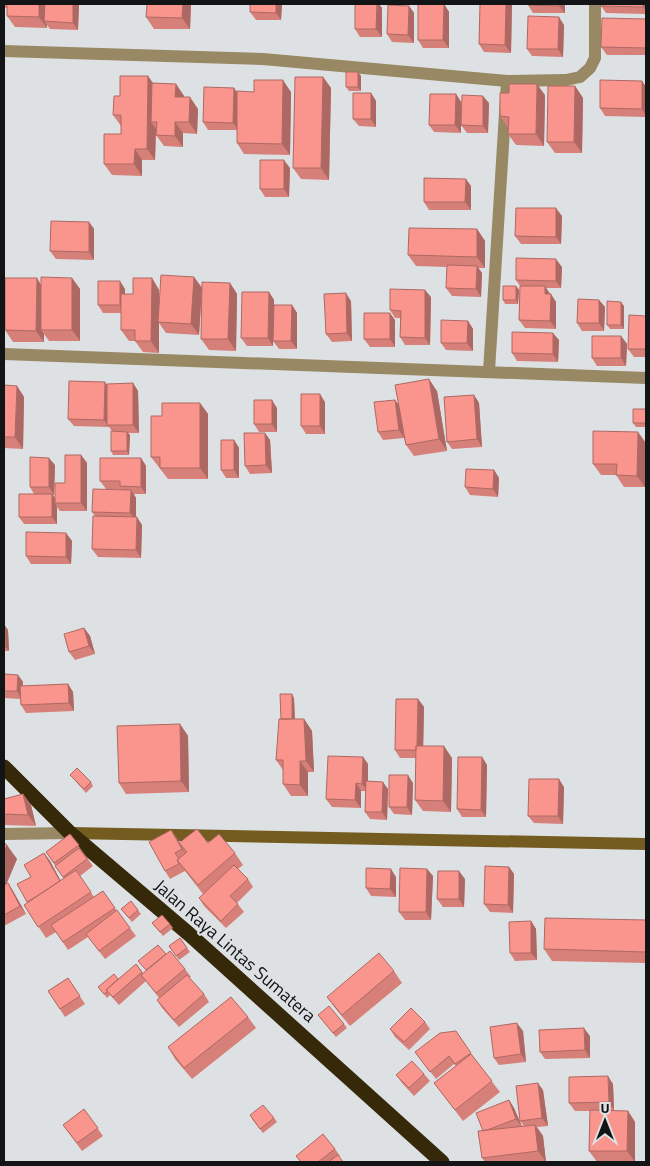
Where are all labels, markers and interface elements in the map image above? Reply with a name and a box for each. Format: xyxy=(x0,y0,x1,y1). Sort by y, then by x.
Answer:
street label: Jalan Raya Lintas Sumatera xyxy=(149,873,322,1029)
north arrow xyxy=(580,1096,630,1146)
text: U xyxy=(600,1097,610,1118)

